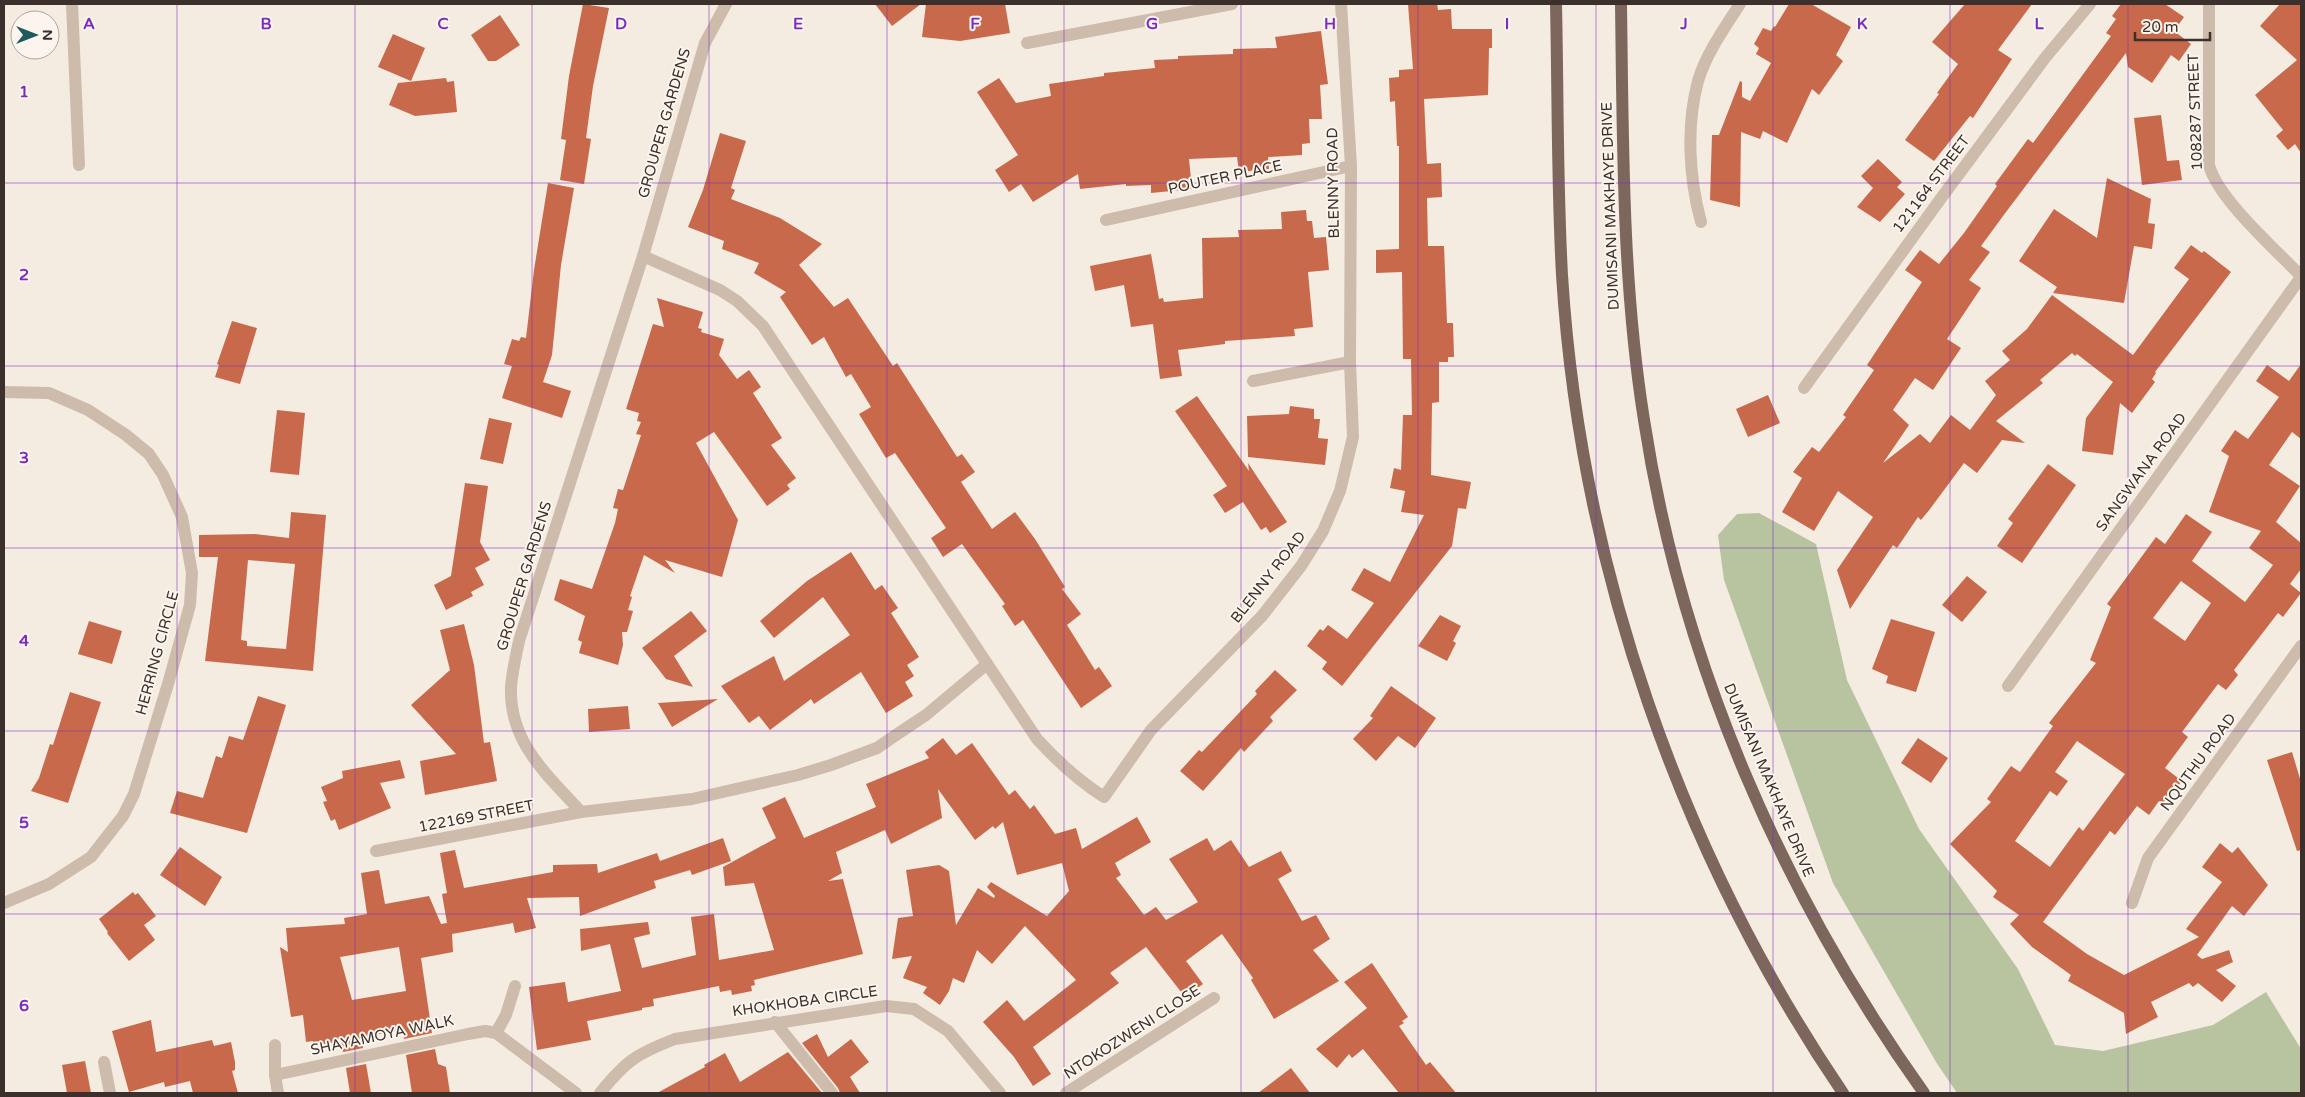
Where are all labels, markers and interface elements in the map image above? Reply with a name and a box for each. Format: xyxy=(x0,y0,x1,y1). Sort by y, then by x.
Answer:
north arrow xyxy=(10,10,60,60)
scale bar xyxy=(2135,10,2210,42)
text: A xyxy=(83,14,95,34)
text: B xyxy=(260,14,272,34)
text: C xyxy=(437,14,449,34)
text: D xyxy=(615,14,627,34)
text: E xyxy=(793,14,803,34)
text: F xyxy=(970,14,980,34)
text: G xyxy=(1146,14,1158,34)
text: H xyxy=(1324,14,1336,34)
text: I xyxy=(1505,14,1509,34)
text: J xyxy=(1679,14,1688,34)
text: K xyxy=(1857,14,1868,34)
text: L xyxy=(2034,14,2044,34)
text: 20 m xyxy=(2142,18,2179,36)
text: N xyxy=(39,29,56,41)
street label: GROUPER GARDENS xyxy=(634,46,694,200)
street label: 108287 STREET xyxy=(2184,53,2206,171)
text: 1 xyxy=(19,82,29,102)
street label: DUMISANI MAKHAYE DRIVE xyxy=(1597,101,1623,311)
street label: BLENNY ROAD xyxy=(1323,127,1343,239)
street label: 121164 STREET xyxy=(1889,132,1973,236)
street label: POUTER PLACE xyxy=(1166,156,1284,198)
text: 2 xyxy=(19,265,29,285)
street label: SANGWANA ROAD xyxy=(2092,409,2190,535)
text: 3 xyxy=(19,448,29,468)
street label: GROUPER GARDENS xyxy=(493,499,555,653)
street label: BLENNY ROAD xyxy=(1227,528,1309,626)
street label: HERRING CIRCLE xyxy=(132,589,182,717)
text: 4 xyxy=(19,631,29,651)
street label: DUMISANI MAKHAYE DRIVE xyxy=(1720,680,1818,880)
street label: NQUTHU ROAD xyxy=(2157,710,2239,814)
street label: 122169 STREET xyxy=(417,796,535,836)
text: 5 xyxy=(19,813,29,833)
street label: NTOKOZWENI CLOSE xyxy=(1060,981,1204,1083)
street label: KHOKHOBA CIRCLE xyxy=(731,982,879,1020)
text: 6 xyxy=(19,996,29,1016)
street label: SHAYAMOYA WALK xyxy=(309,1011,455,1059)

